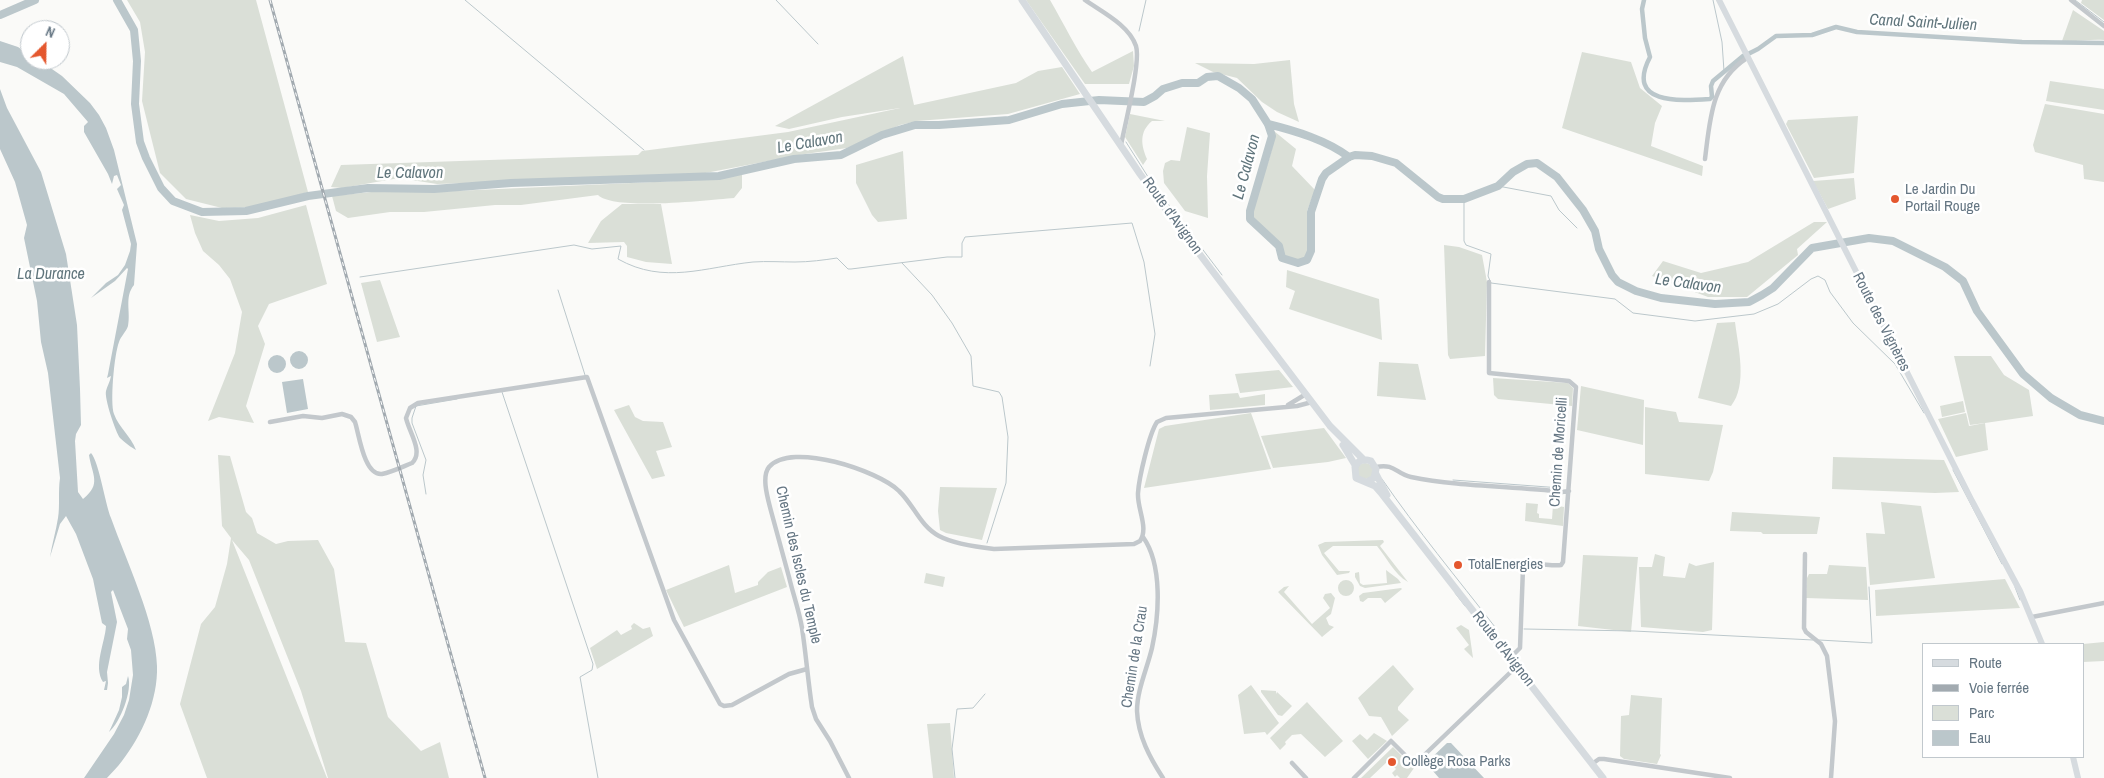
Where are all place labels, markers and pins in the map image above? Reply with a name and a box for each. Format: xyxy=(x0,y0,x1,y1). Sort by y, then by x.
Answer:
place label: Le Jardin Du Portail Rouge xyxy=(1905,181,1980,216)
marker: Le Jardin Du Portail Rouge xyxy=(1889,193,1901,205)
place label: TotalEnergies xyxy=(1468,556,1543,574)
marker: TotalEnergies xyxy=(1452,559,1464,571)
place label: Collège Rosa Parks xyxy=(1402,753,1511,771)
marker: Collège Rosa Parks xyxy=(1386,756,1398,768)

